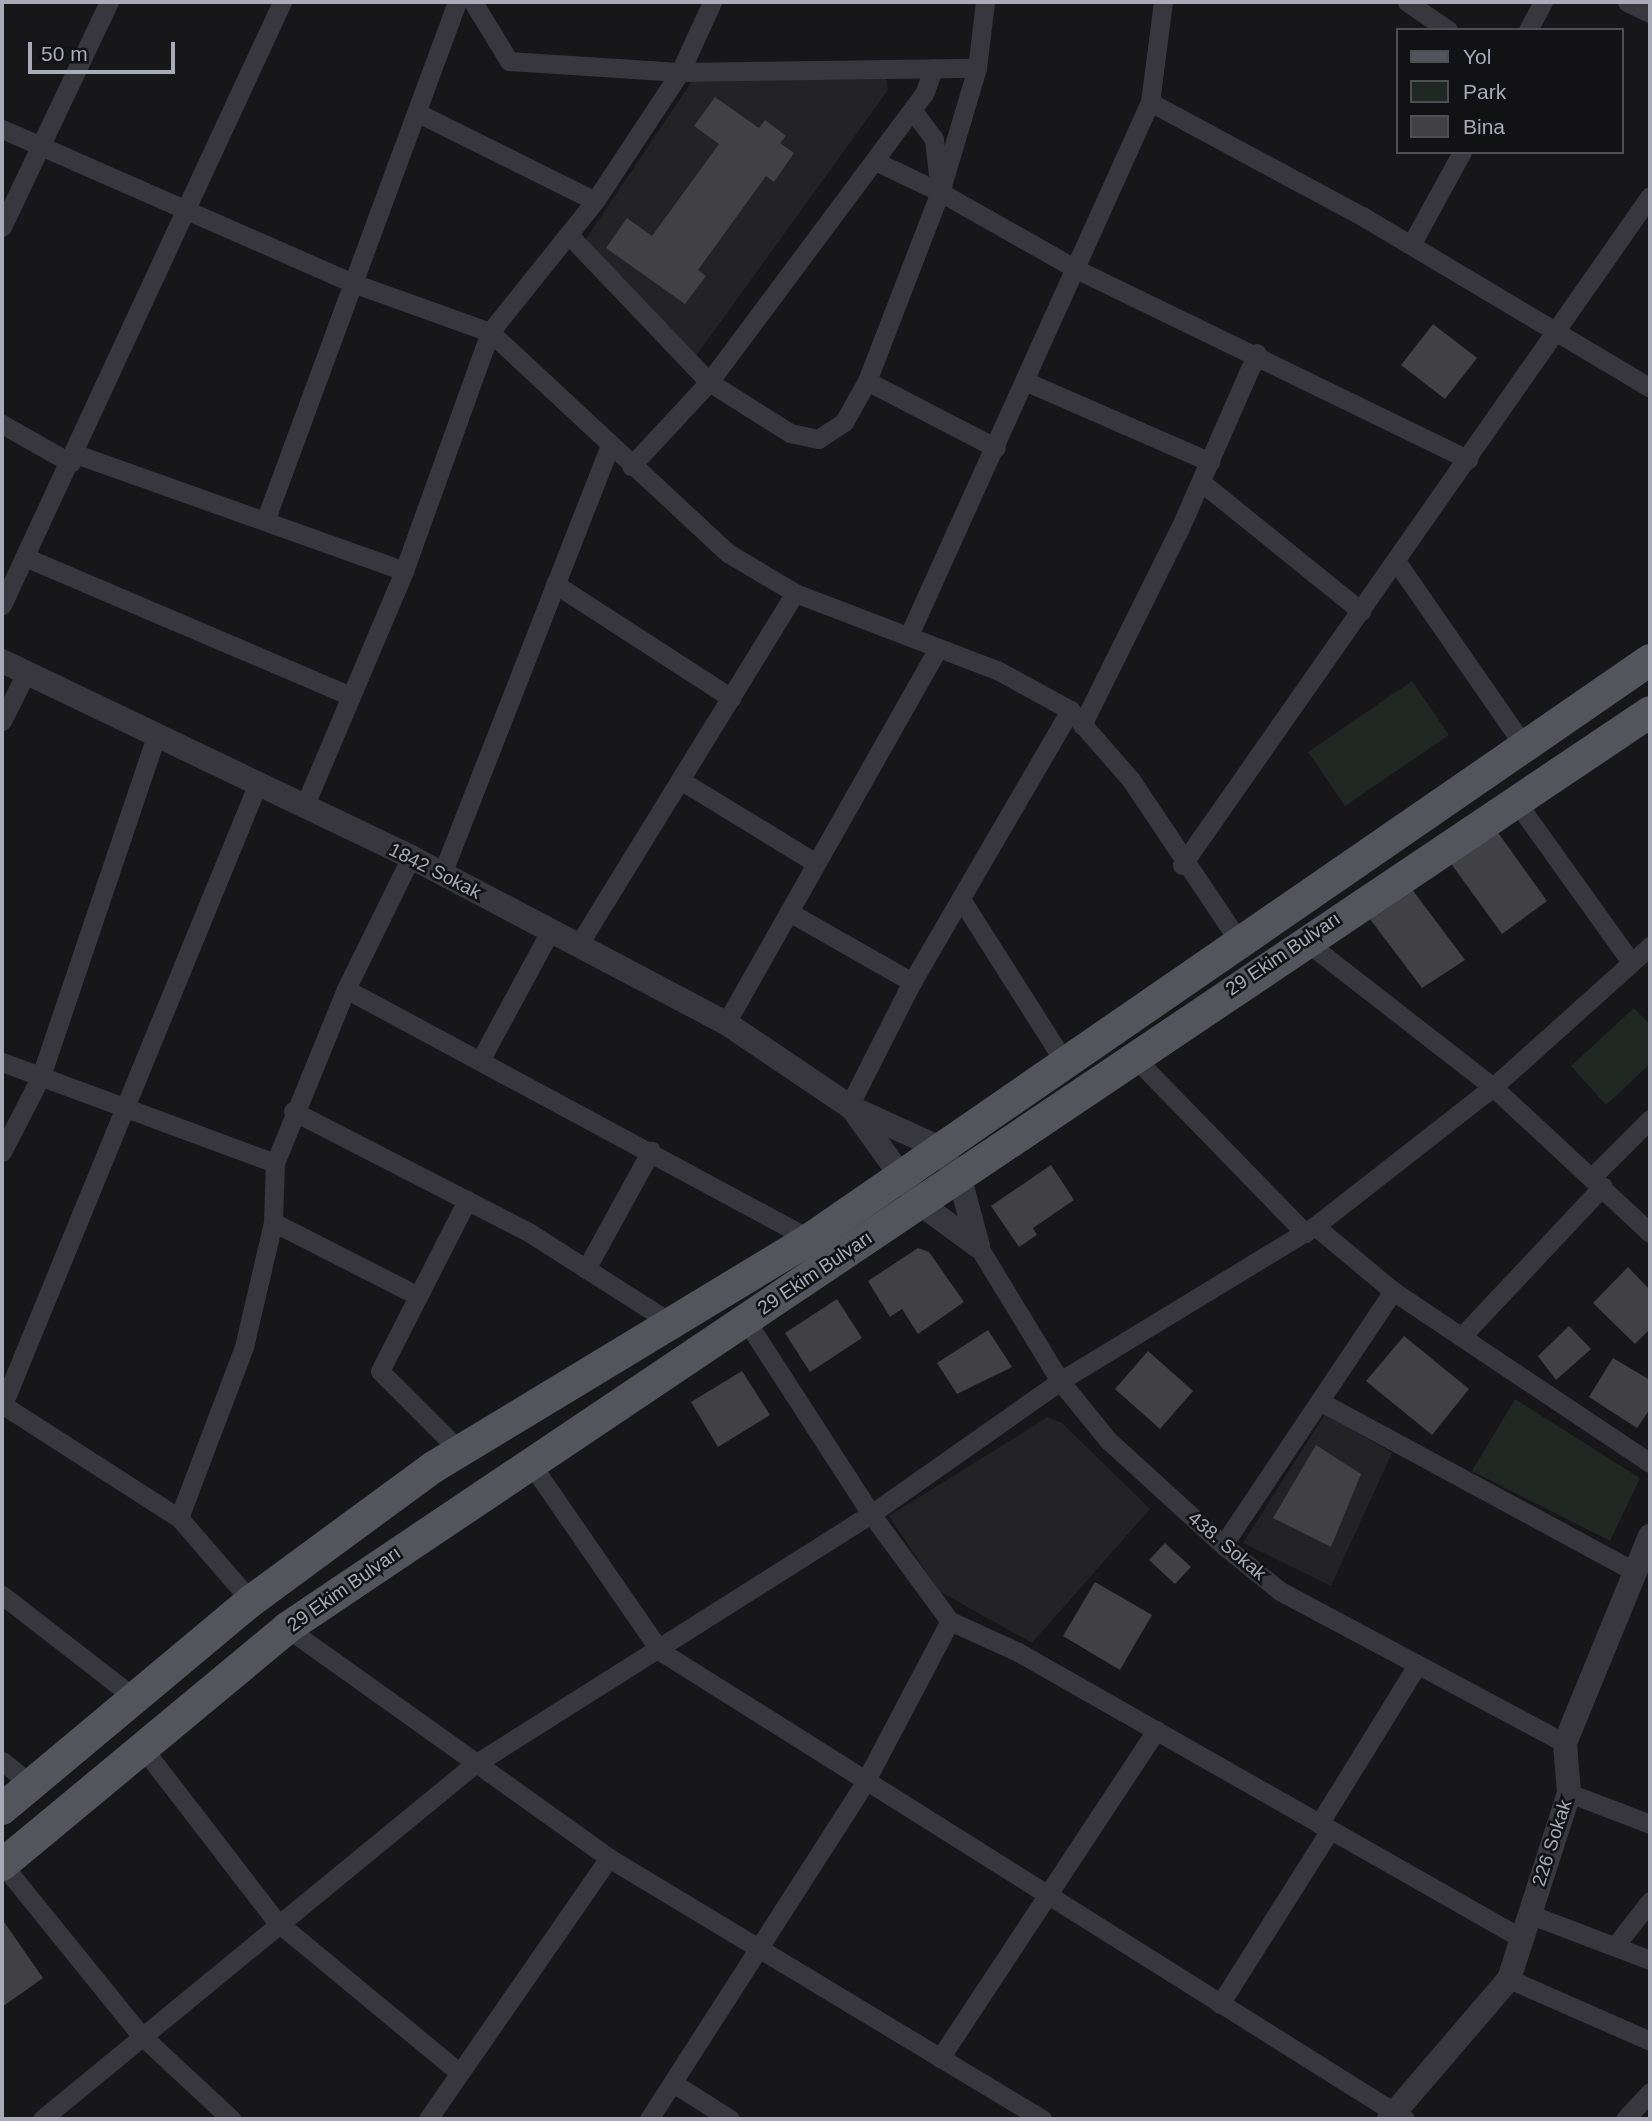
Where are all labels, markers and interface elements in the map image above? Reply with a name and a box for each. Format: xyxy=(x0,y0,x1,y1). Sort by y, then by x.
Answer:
scale bar xyxy=(32,28,178,72)
legend xyxy=(1396,28,1624,154)
text: 50 m xyxy=(41,42,88,65)
text: Yol xyxy=(1463,45,1491,68)
text: Park xyxy=(1463,80,1506,103)
text: Bina xyxy=(1463,115,1505,138)
street label: 1842 Sokak xyxy=(385,838,485,904)
street label: 29 Ekim Bulvarı xyxy=(1221,907,1345,1001)
street label: 29 Ekim Bulvarı xyxy=(753,1226,877,1320)
street label: 438. Sokak xyxy=(1183,1507,1271,1585)
street label: 29 Ekim Bulvarı xyxy=(283,1542,405,1636)
street label: 226 Sokak xyxy=(1527,1797,1577,1889)

